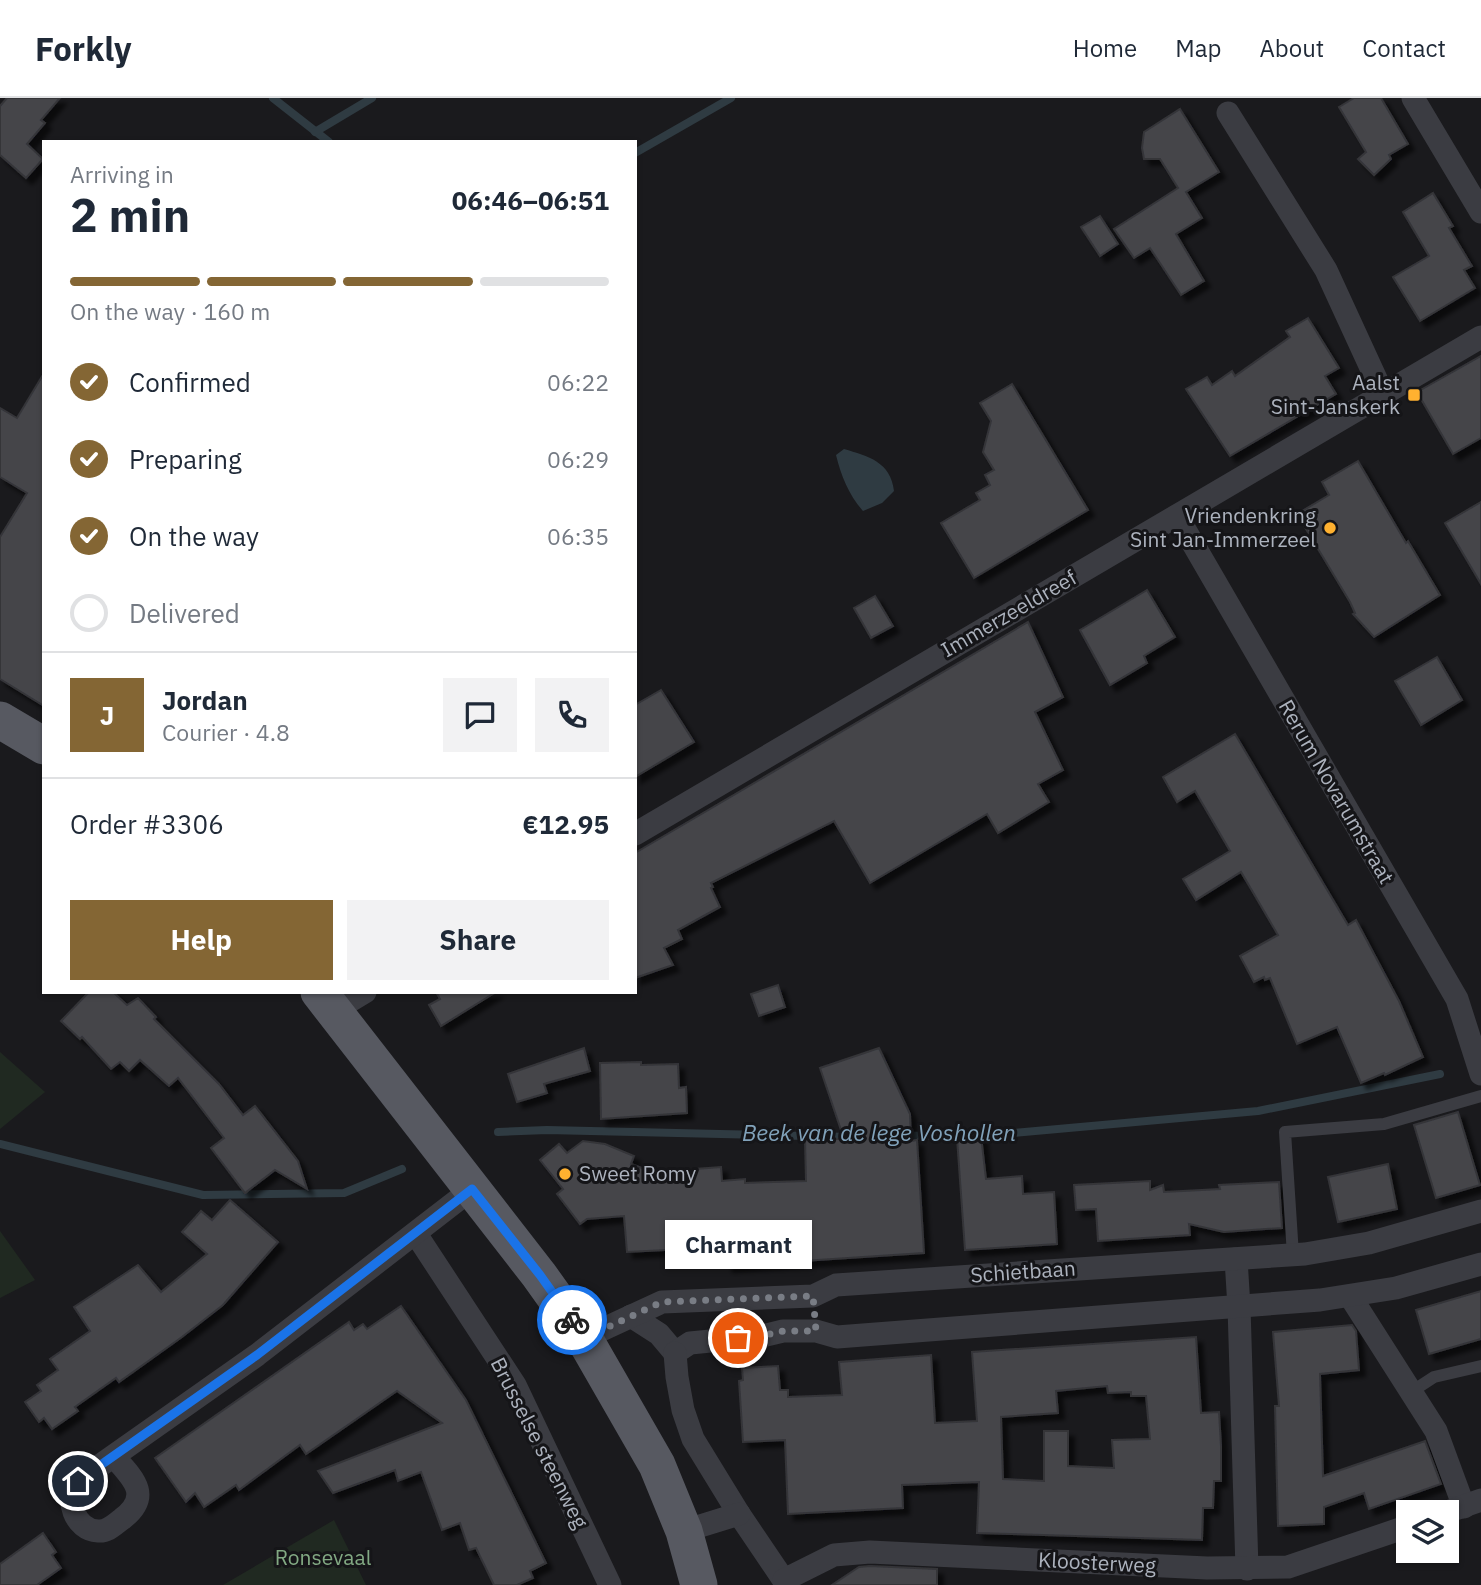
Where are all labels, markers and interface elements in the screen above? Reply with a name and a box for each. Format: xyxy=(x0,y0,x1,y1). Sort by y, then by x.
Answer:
text: Forkly xyxy=(35,27,132,70)
text: Home xyxy=(1073,32,1137,64)
text: Map xyxy=(1175,32,1221,64)
text: About xyxy=(1259,32,1324,64)
text: Contact xyxy=(1362,32,1446,64)
text: Arriving in xyxy=(70,159,174,189)
text: 06:46–06:51 xyxy=(452,183,609,217)
text: 2 min xyxy=(70,185,190,245)
text: On the way · 160 m xyxy=(70,296,270,326)
icon: check xyxy=(70,363,108,401)
text: Confirmed xyxy=(129,365,251,399)
text: 06:22 xyxy=(547,367,609,397)
place label: Aalst Sint-Janskerk xyxy=(1271,368,1400,420)
marker: Aalst Sint-Janskerk xyxy=(1406,387,1422,403)
icon: check xyxy=(70,440,108,478)
text: Preparing xyxy=(129,442,242,476)
text: 06:29 xyxy=(547,444,609,474)
place label: Vriendenkring Sint Jan-Immerzeel xyxy=(1130,501,1316,553)
icon: check xyxy=(70,517,108,555)
text: On the way xyxy=(129,519,259,553)
marker: Vriendenkring Sint Jan-Immerzeel xyxy=(1322,520,1338,536)
text: 06:35 xyxy=(547,521,609,551)
street label: Immerzeeldreef xyxy=(936,563,1082,663)
text: Delivered xyxy=(129,596,240,630)
button: chat xyxy=(443,678,517,752)
button: phone xyxy=(535,678,609,752)
text: Jordan xyxy=(162,683,248,717)
street label: Rerum Novarumstraat xyxy=(1273,694,1401,889)
text: J xyxy=(100,698,114,732)
text: Courier · 4.8 xyxy=(162,717,290,747)
text: Order #3306 xyxy=(70,807,224,841)
text: €12.95 xyxy=(522,807,609,841)
button: Help xyxy=(70,900,333,980)
button: Share xyxy=(347,900,609,980)
water label: Beek van de lege Voshollen xyxy=(742,1117,1016,1147)
place label: Sweet Romy xyxy=(579,1159,697,1187)
marker: Sweet Romy xyxy=(557,1166,573,1182)
callout: Charmant xyxy=(664,1219,812,1268)
text: Charmant xyxy=(685,1229,792,1259)
street label: Schietbaan xyxy=(969,1253,1076,1289)
courier xyxy=(537,1285,607,1355)
icon: bike xyxy=(553,1301,591,1339)
pin xyxy=(708,1308,768,1368)
icon: bag xyxy=(719,1319,757,1357)
street label: Brusselse steenweg xyxy=(485,1352,595,1533)
pin xyxy=(48,1451,108,1511)
icon: home xyxy=(59,1462,97,1500)
map controls xyxy=(1396,1500,1459,1563)
button: layers xyxy=(1396,1500,1459,1563)
park label: Ronsevaal xyxy=(275,1543,372,1571)
street label: Kloosterweg xyxy=(1037,1545,1157,1579)

